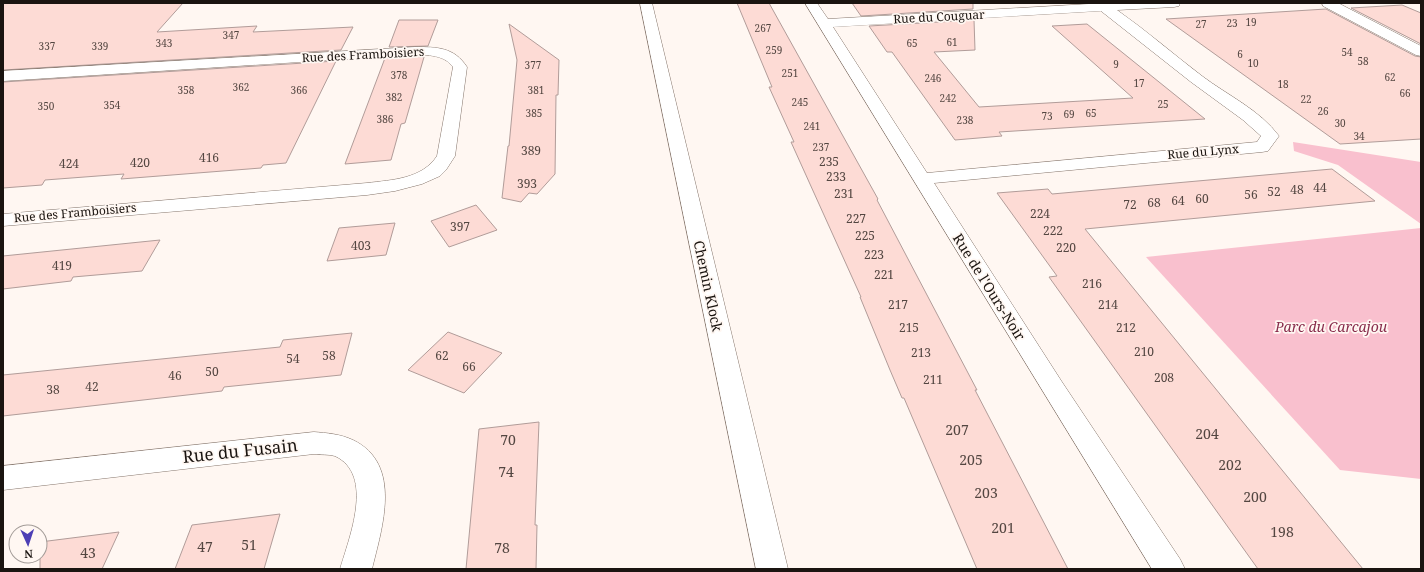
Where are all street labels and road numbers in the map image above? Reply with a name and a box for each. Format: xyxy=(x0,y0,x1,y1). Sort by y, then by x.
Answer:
street label: Rue du Couguar xyxy=(893,6,985,27)
street label: Rue des Framboisiers xyxy=(301,43,425,66)
street label: Rue du Lynx xyxy=(1166,140,1239,163)
street label: Rue des Framboisiers xyxy=(13,199,137,226)
street label: Rue de l'Ours-Noir xyxy=(949,230,1030,344)
street label: Chemin Klock xyxy=(690,239,728,334)
street label: Rue du Fusain xyxy=(181,433,299,468)

